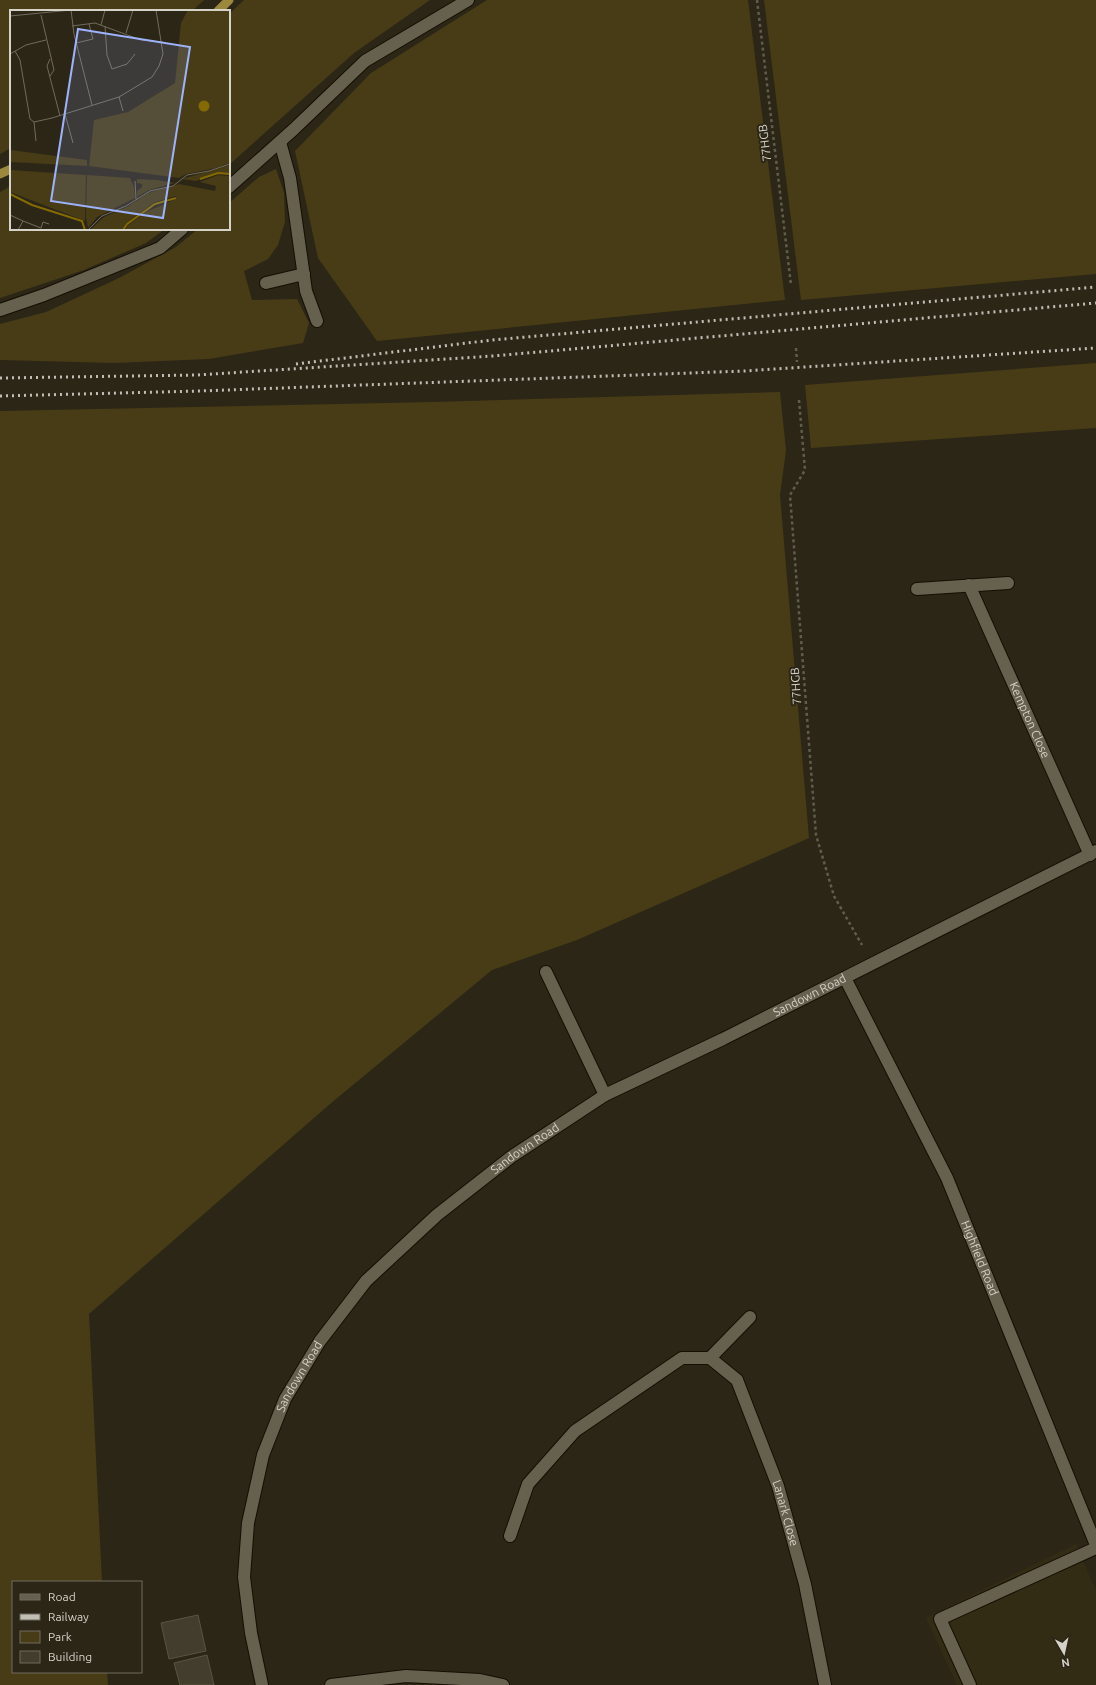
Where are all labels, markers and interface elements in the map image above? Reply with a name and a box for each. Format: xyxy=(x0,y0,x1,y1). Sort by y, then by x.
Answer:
inset map xyxy=(10,10,230,230)
street label: 77HGB xyxy=(756,124,773,162)
street label: 77HGB xyxy=(788,667,803,705)
street label: Kempton Close xyxy=(1007,680,1053,760)
street label: Sandown Road xyxy=(771,971,848,1019)
street label: Sandown Road xyxy=(488,1120,561,1176)
street label: Highfield Road xyxy=(959,1219,1001,1297)
street label: Sandown Road xyxy=(274,1338,324,1414)
street label: Lanark Close xyxy=(770,1478,801,1548)
legend xyxy=(12,1581,142,1673)
text: Road xyxy=(48,1590,76,1603)
text: Railway xyxy=(48,1610,89,1623)
text: Park xyxy=(48,1630,72,1643)
north arrow xyxy=(1044,1633,1084,1673)
text: Building xyxy=(48,1650,92,1663)
text: N xyxy=(1061,1656,1071,1669)

